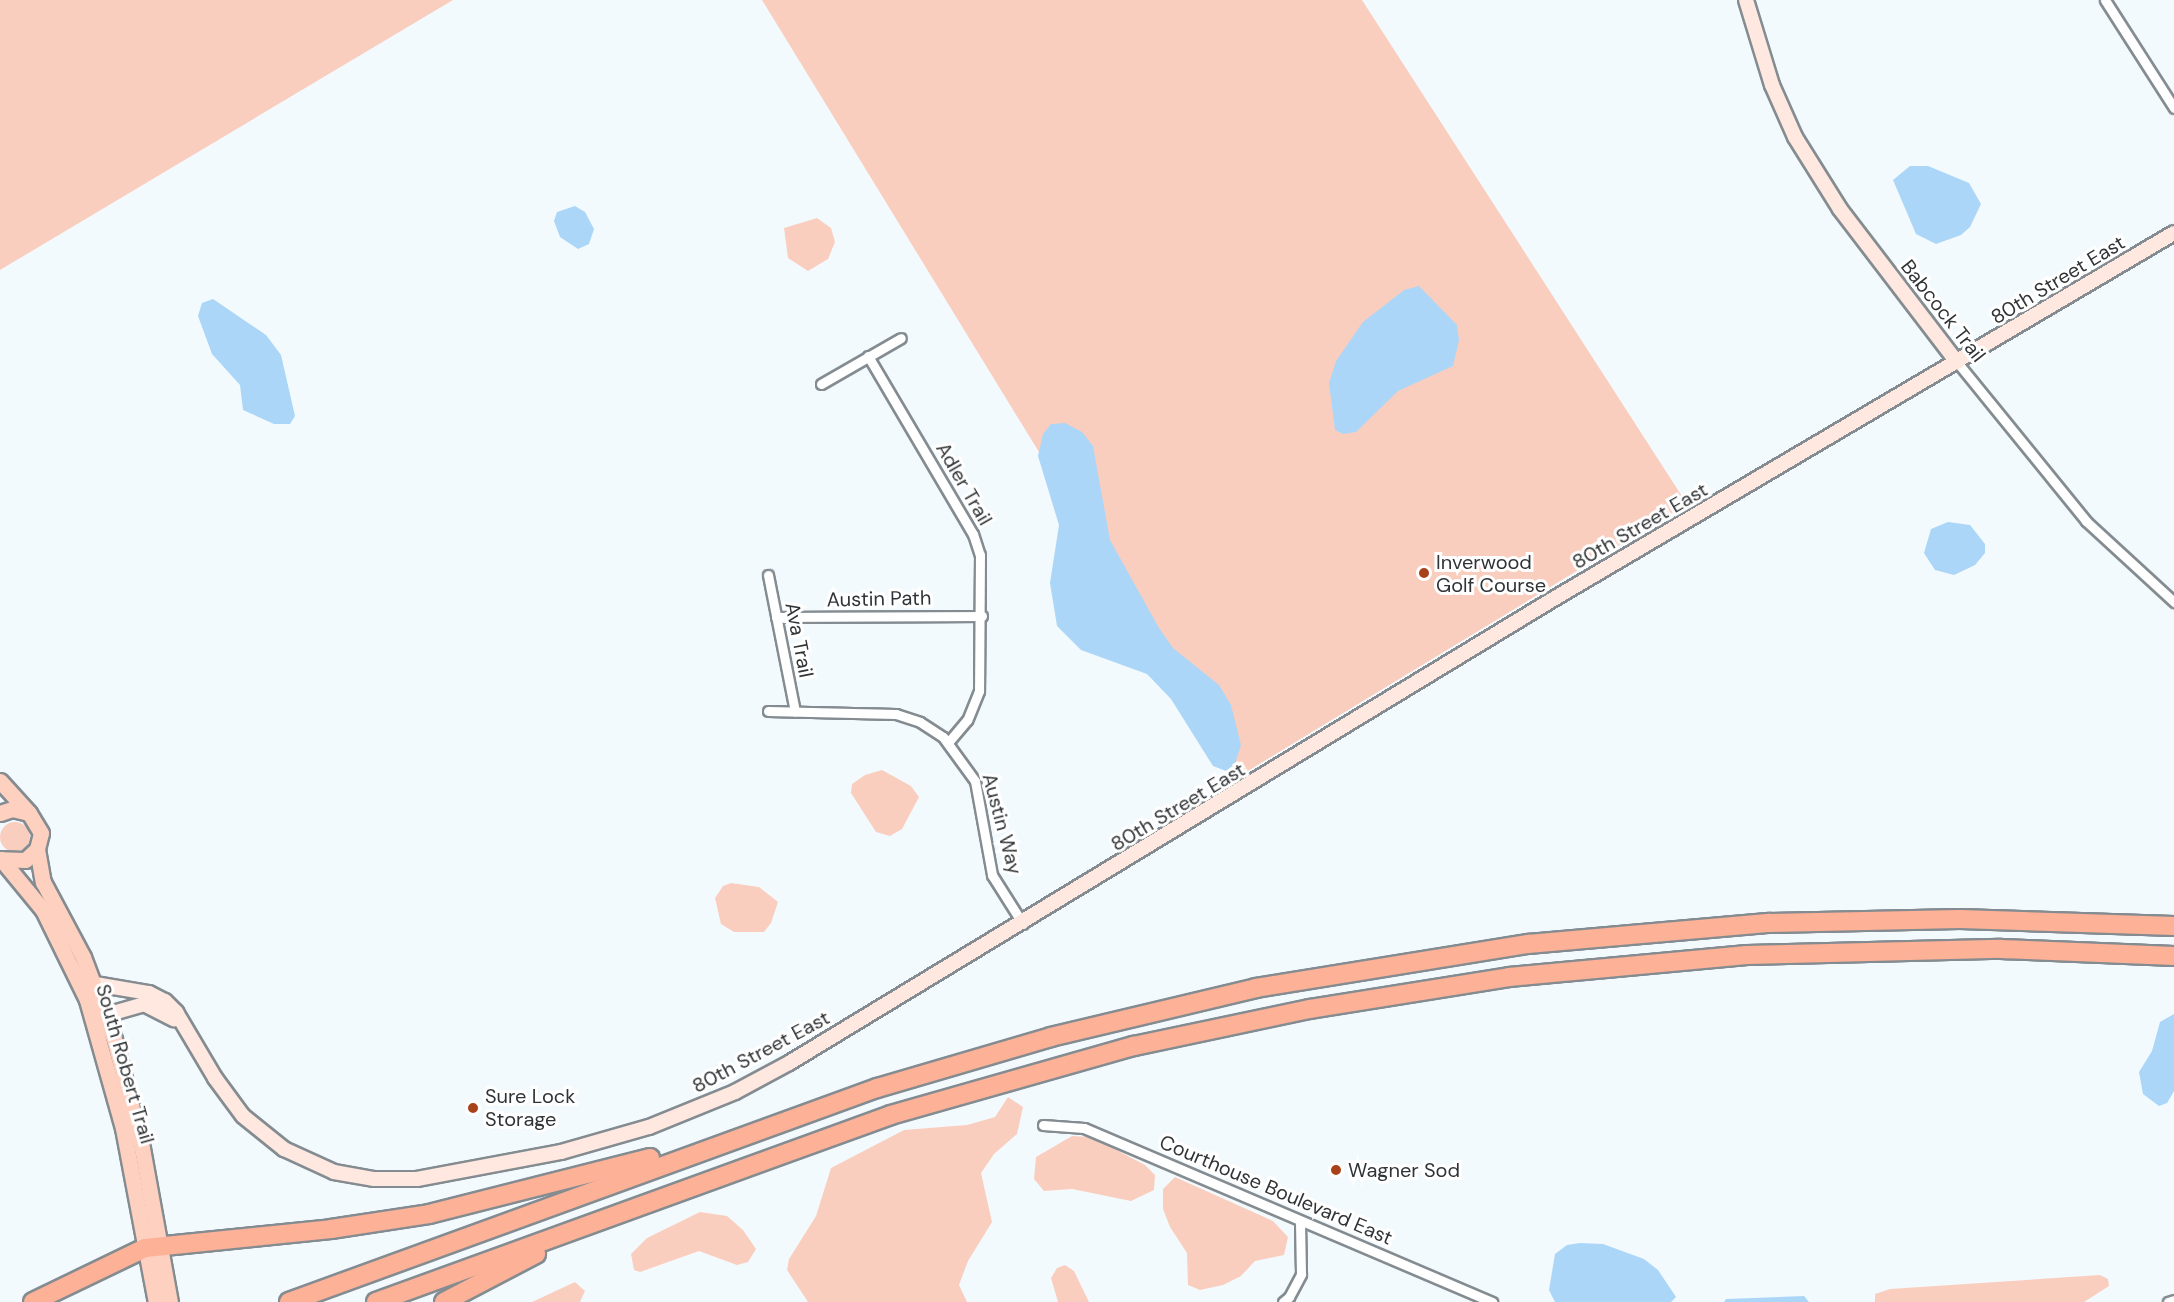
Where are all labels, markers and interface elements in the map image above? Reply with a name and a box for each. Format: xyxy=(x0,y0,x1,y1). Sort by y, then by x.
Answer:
street label: 80th Street East xyxy=(1987,231,2129,329)
street label: Babcock Trail xyxy=(1896,255,1990,367)
street label: Adler Trail xyxy=(931,438,997,530)
street label: 80th Street East xyxy=(1568,478,1712,574)
place label: Inverwood Golf Course xyxy=(1436,550,1546,597)
marker: Inverwood Golf Course xyxy=(1417,566,1431,580)
street label: Austin Path xyxy=(826,586,932,612)
street label: Ava Trail xyxy=(780,600,818,680)
street label: 80th Street East xyxy=(1107,758,1249,856)
street label: Austin Way xyxy=(977,771,1027,877)
street label: South Robert Trail xyxy=(91,981,159,1147)
street label: 80th Street East xyxy=(688,1006,834,1098)
place label: Sure Lock Storage xyxy=(485,1084,575,1131)
marker: Sure Lock Storage xyxy=(466,1101,480,1115)
street label: Courthouse Boulevard East xyxy=(1156,1130,1396,1250)
place label: Wagner Sod xyxy=(1348,1158,1460,1182)
marker: Wagner Sod xyxy=(1329,1163,1343,1177)

